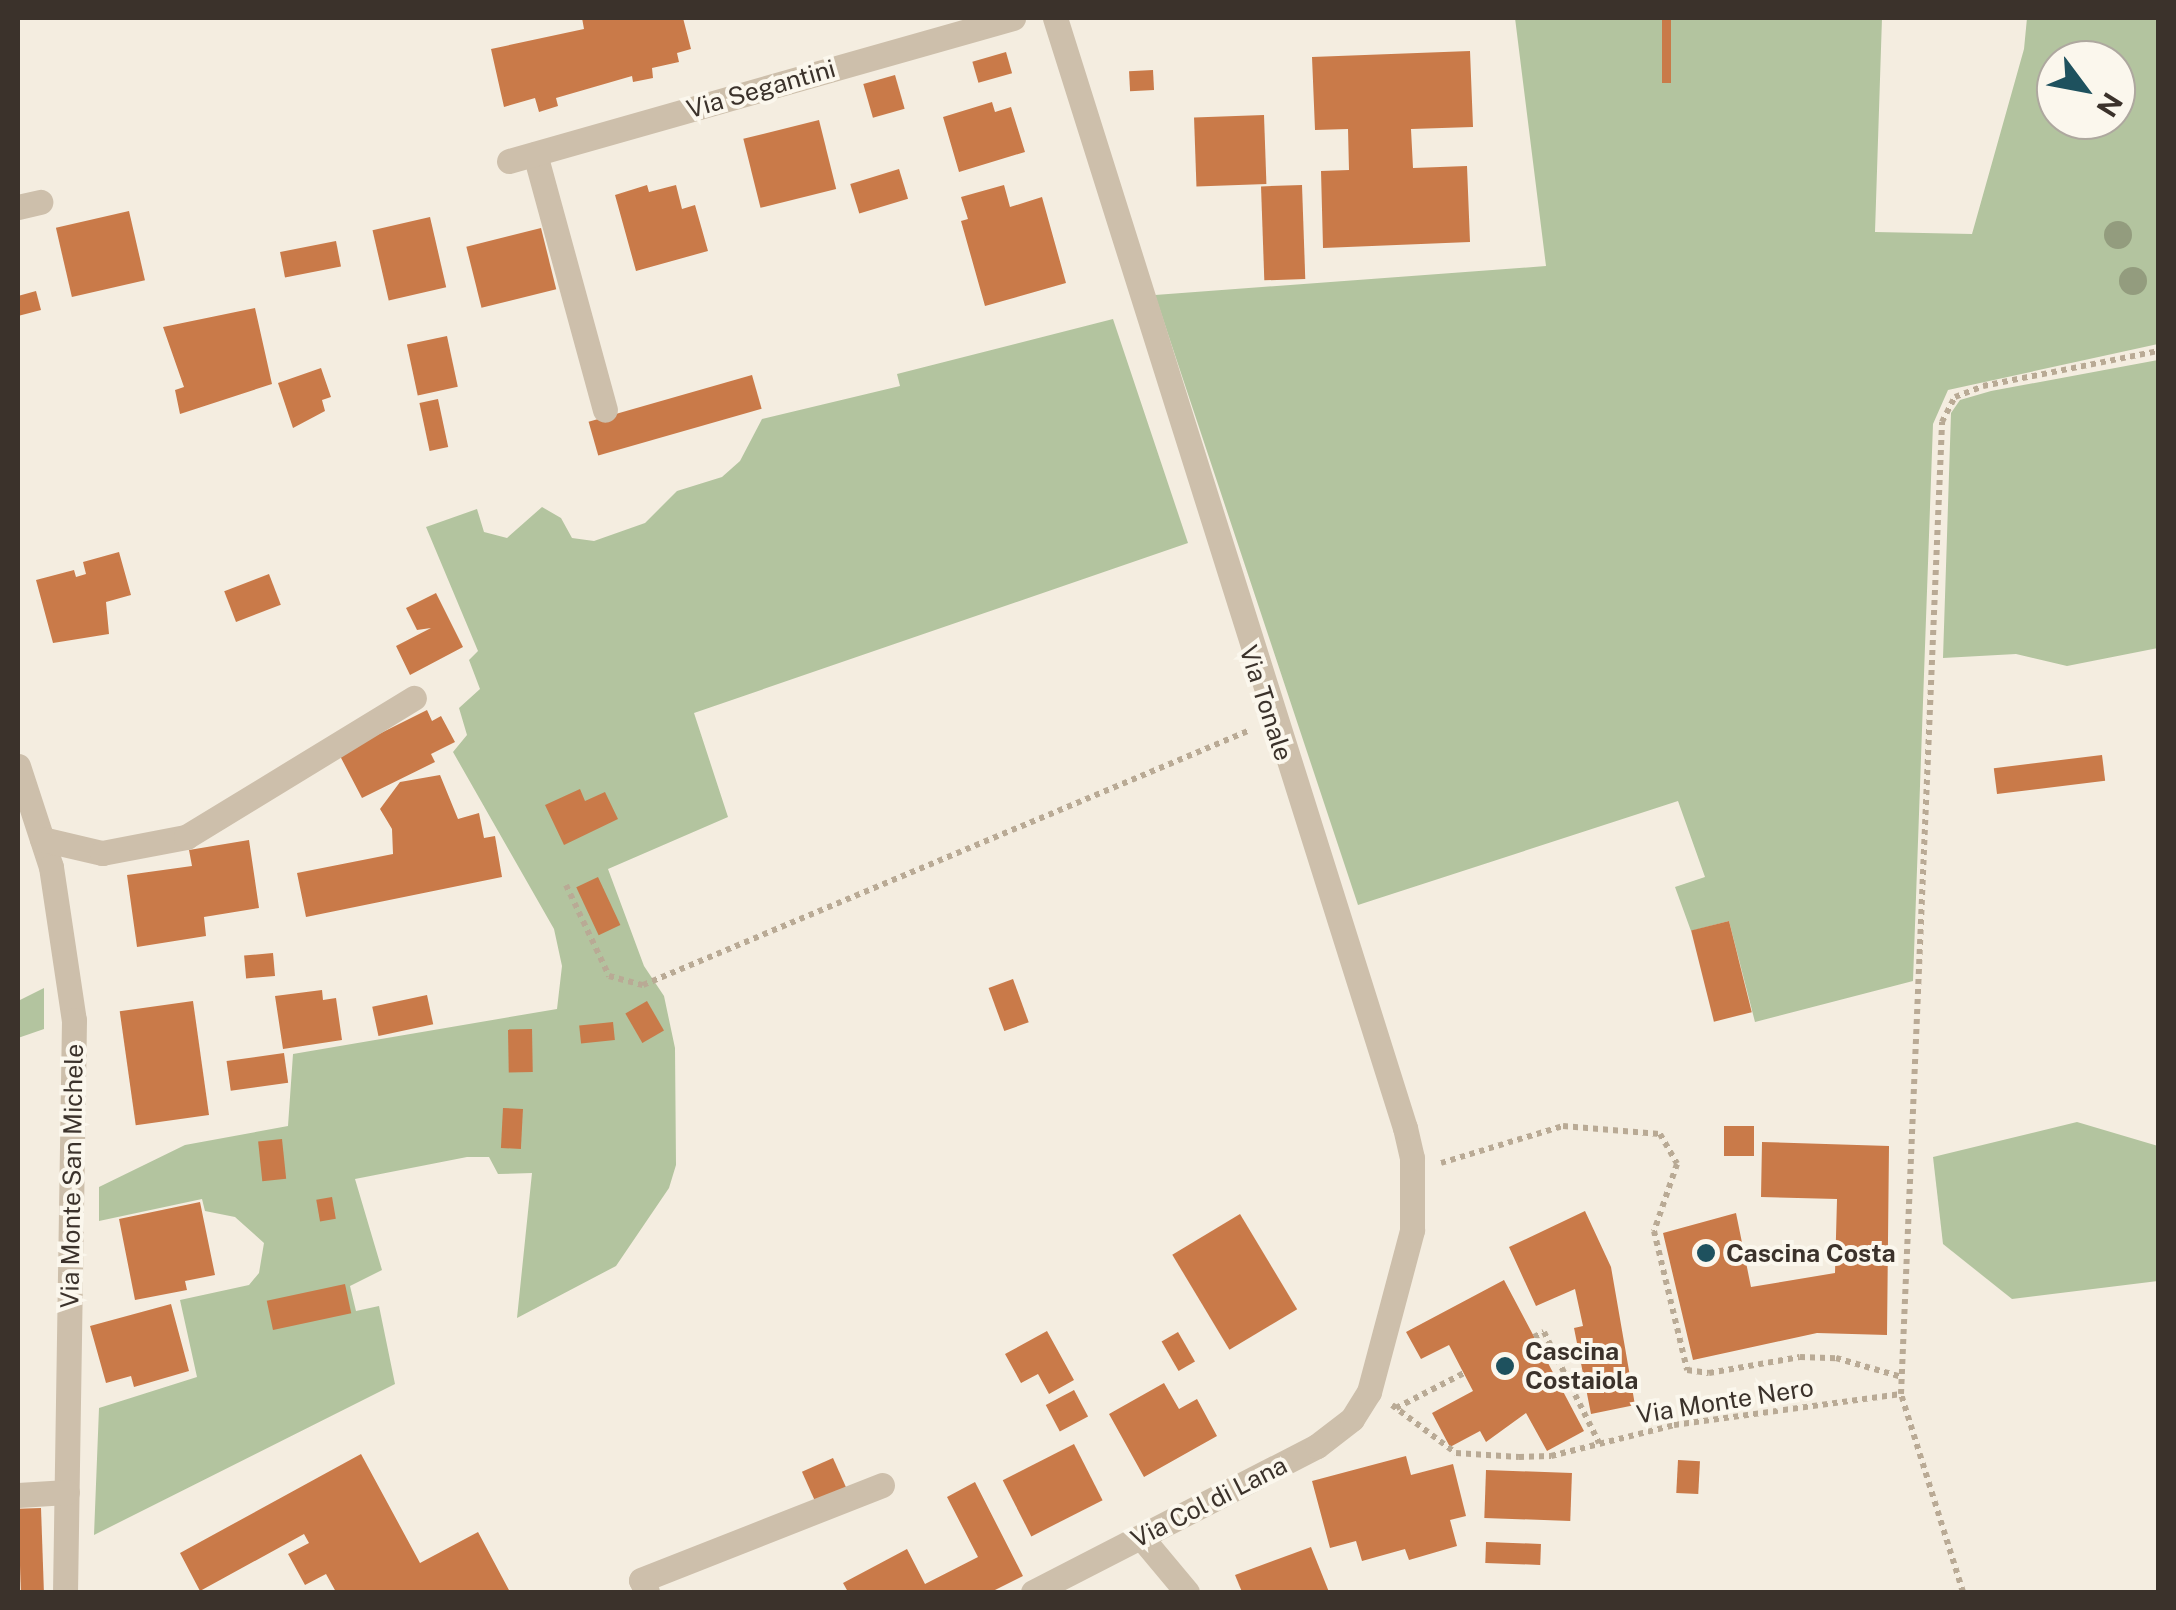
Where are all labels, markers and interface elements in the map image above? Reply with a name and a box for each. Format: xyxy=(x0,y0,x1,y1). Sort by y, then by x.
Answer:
north arrow xyxy=(2036,40,2136,140)
street label: Via Segantini xyxy=(683,53,839,125)
text: N xyxy=(2090,87,2130,123)
street label: Via Tonale xyxy=(1233,642,1299,764)
street label: Via Monte San Michele xyxy=(55,1043,89,1309)
place label: Cascina Costa xyxy=(1726,1238,1896,1268)
marker: Cascina Costa xyxy=(1695,1242,1717,1264)
place label: Cascina Costaiola xyxy=(1525,1337,1638,1396)
marker: Cascina Costaiola xyxy=(1494,1355,1516,1377)
street label: Via Monte Nero xyxy=(1634,1372,1816,1430)
street label: Via Col di Lana xyxy=(1126,1450,1292,1554)

